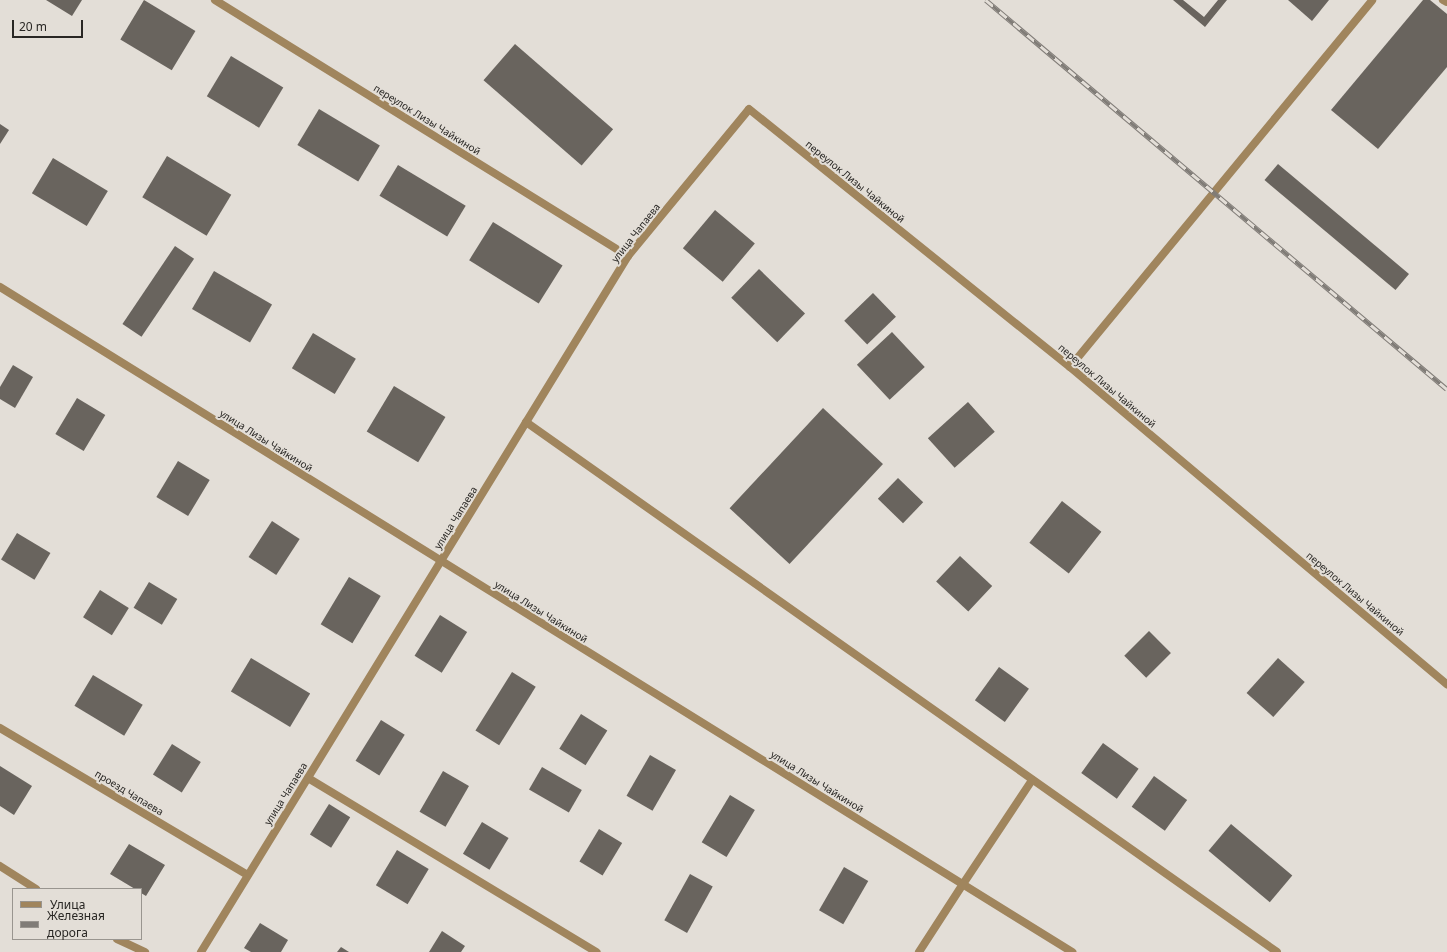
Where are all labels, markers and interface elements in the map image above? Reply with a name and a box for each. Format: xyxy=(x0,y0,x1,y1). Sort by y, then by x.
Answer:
scale bar xyxy=(14,12,85,38)
text: 20 m xyxy=(19,18,47,35)
street label: переулок Лизы Чайкиной xyxy=(371,82,483,158)
street label: переулок Лизы Чайкиной xyxy=(803,138,907,226)
street label: улица Чапаева xyxy=(609,201,663,265)
street label: переулок Лизы Чайкиной xyxy=(1056,342,1158,430)
street label: улица Лизы Чайкиной xyxy=(217,407,315,475)
street label: улица Чапаева xyxy=(432,484,480,552)
street label: переулок Лизы Чайкиной xyxy=(1304,550,1406,638)
street label: улица Лизы Чайкиной xyxy=(492,578,590,646)
street label: улица Лизы Чайкиной xyxy=(768,748,866,816)
street label: улица Чапаева xyxy=(262,760,310,828)
street label: проезд Чапаева xyxy=(93,768,165,818)
legend xyxy=(12,888,142,940)
text: Улица xyxy=(50,896,85,913)
text: Железная дорога xyxy=(47,907,105,941)

